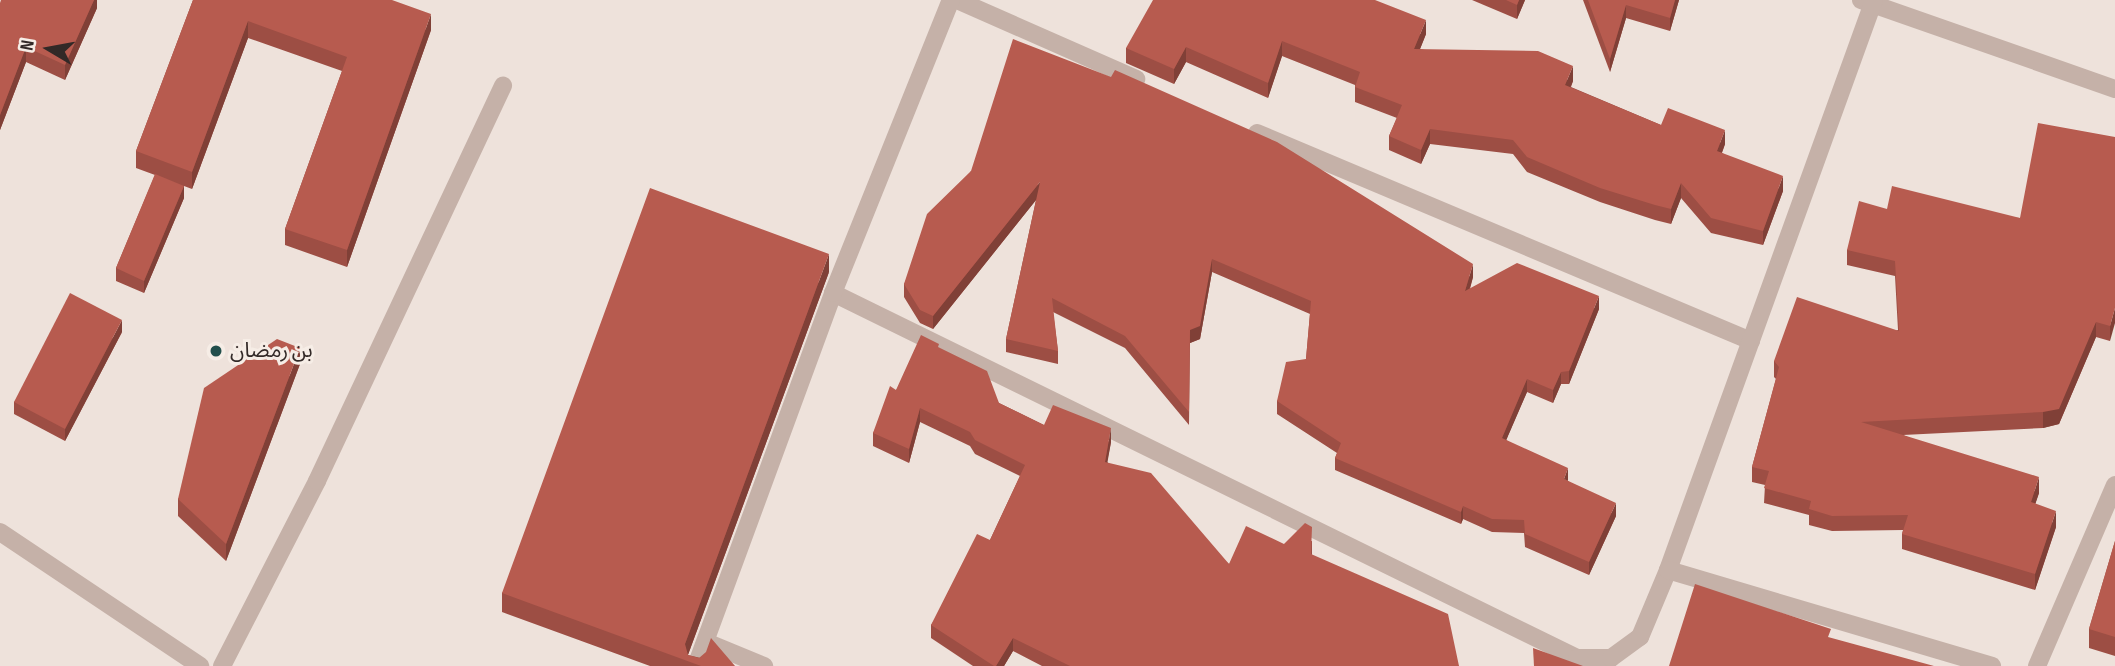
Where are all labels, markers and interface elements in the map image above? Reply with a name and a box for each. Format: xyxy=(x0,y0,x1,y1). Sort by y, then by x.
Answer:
north arrow xyxy=(14,14,84,84)
text: N xyxy=(16,38,40,52)
place label: بن رمضان xyxy=(230,338,313,364)
marker: بن رمضان xyxy=(208,343,224,359)

